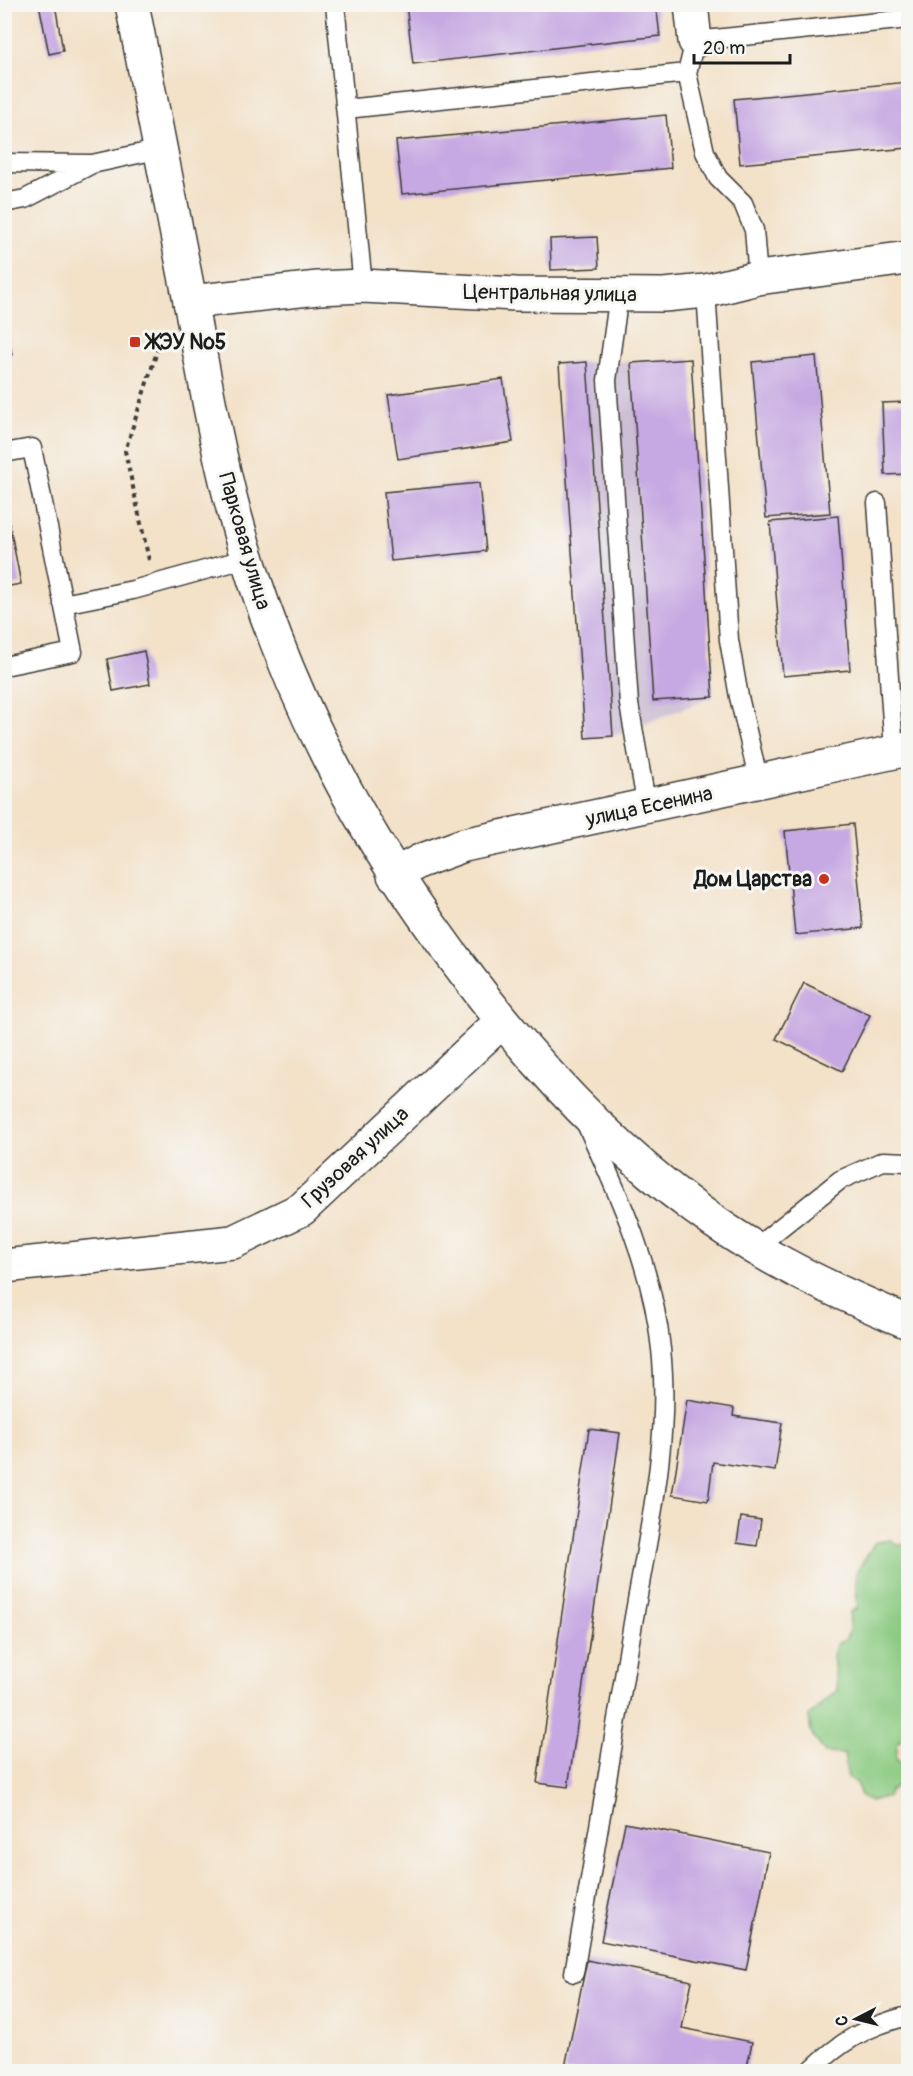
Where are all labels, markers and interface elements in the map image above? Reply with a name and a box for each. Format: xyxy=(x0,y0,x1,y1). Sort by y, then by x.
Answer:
scale bar xyxy=(694,27,790,65)
text: 20 m xyxy=(703,37,745,60)
street label: Центральная улица xyxy=(463,278,637,309)
place label: ЖЭУ №5 xyxy=(143,329,226,356)
marker: ЖЭУ №5 xyxy=(128,335,142,349)
street label: Парковая улица xyxy=(212,470,277,613)
street label: улица Есенина xyxy=(582,780,715,833)
place label: Дом Царства xyxy=(692,866,812,893)
marker: Дом Царства xyxy=(817,872,831,886)
street label: Грузовая улица xyxy=(296,1101,415,1214)
north arrow xyxy=(826,1989,886,2049)
text: С xyxy=(832,2014,853,2027)

